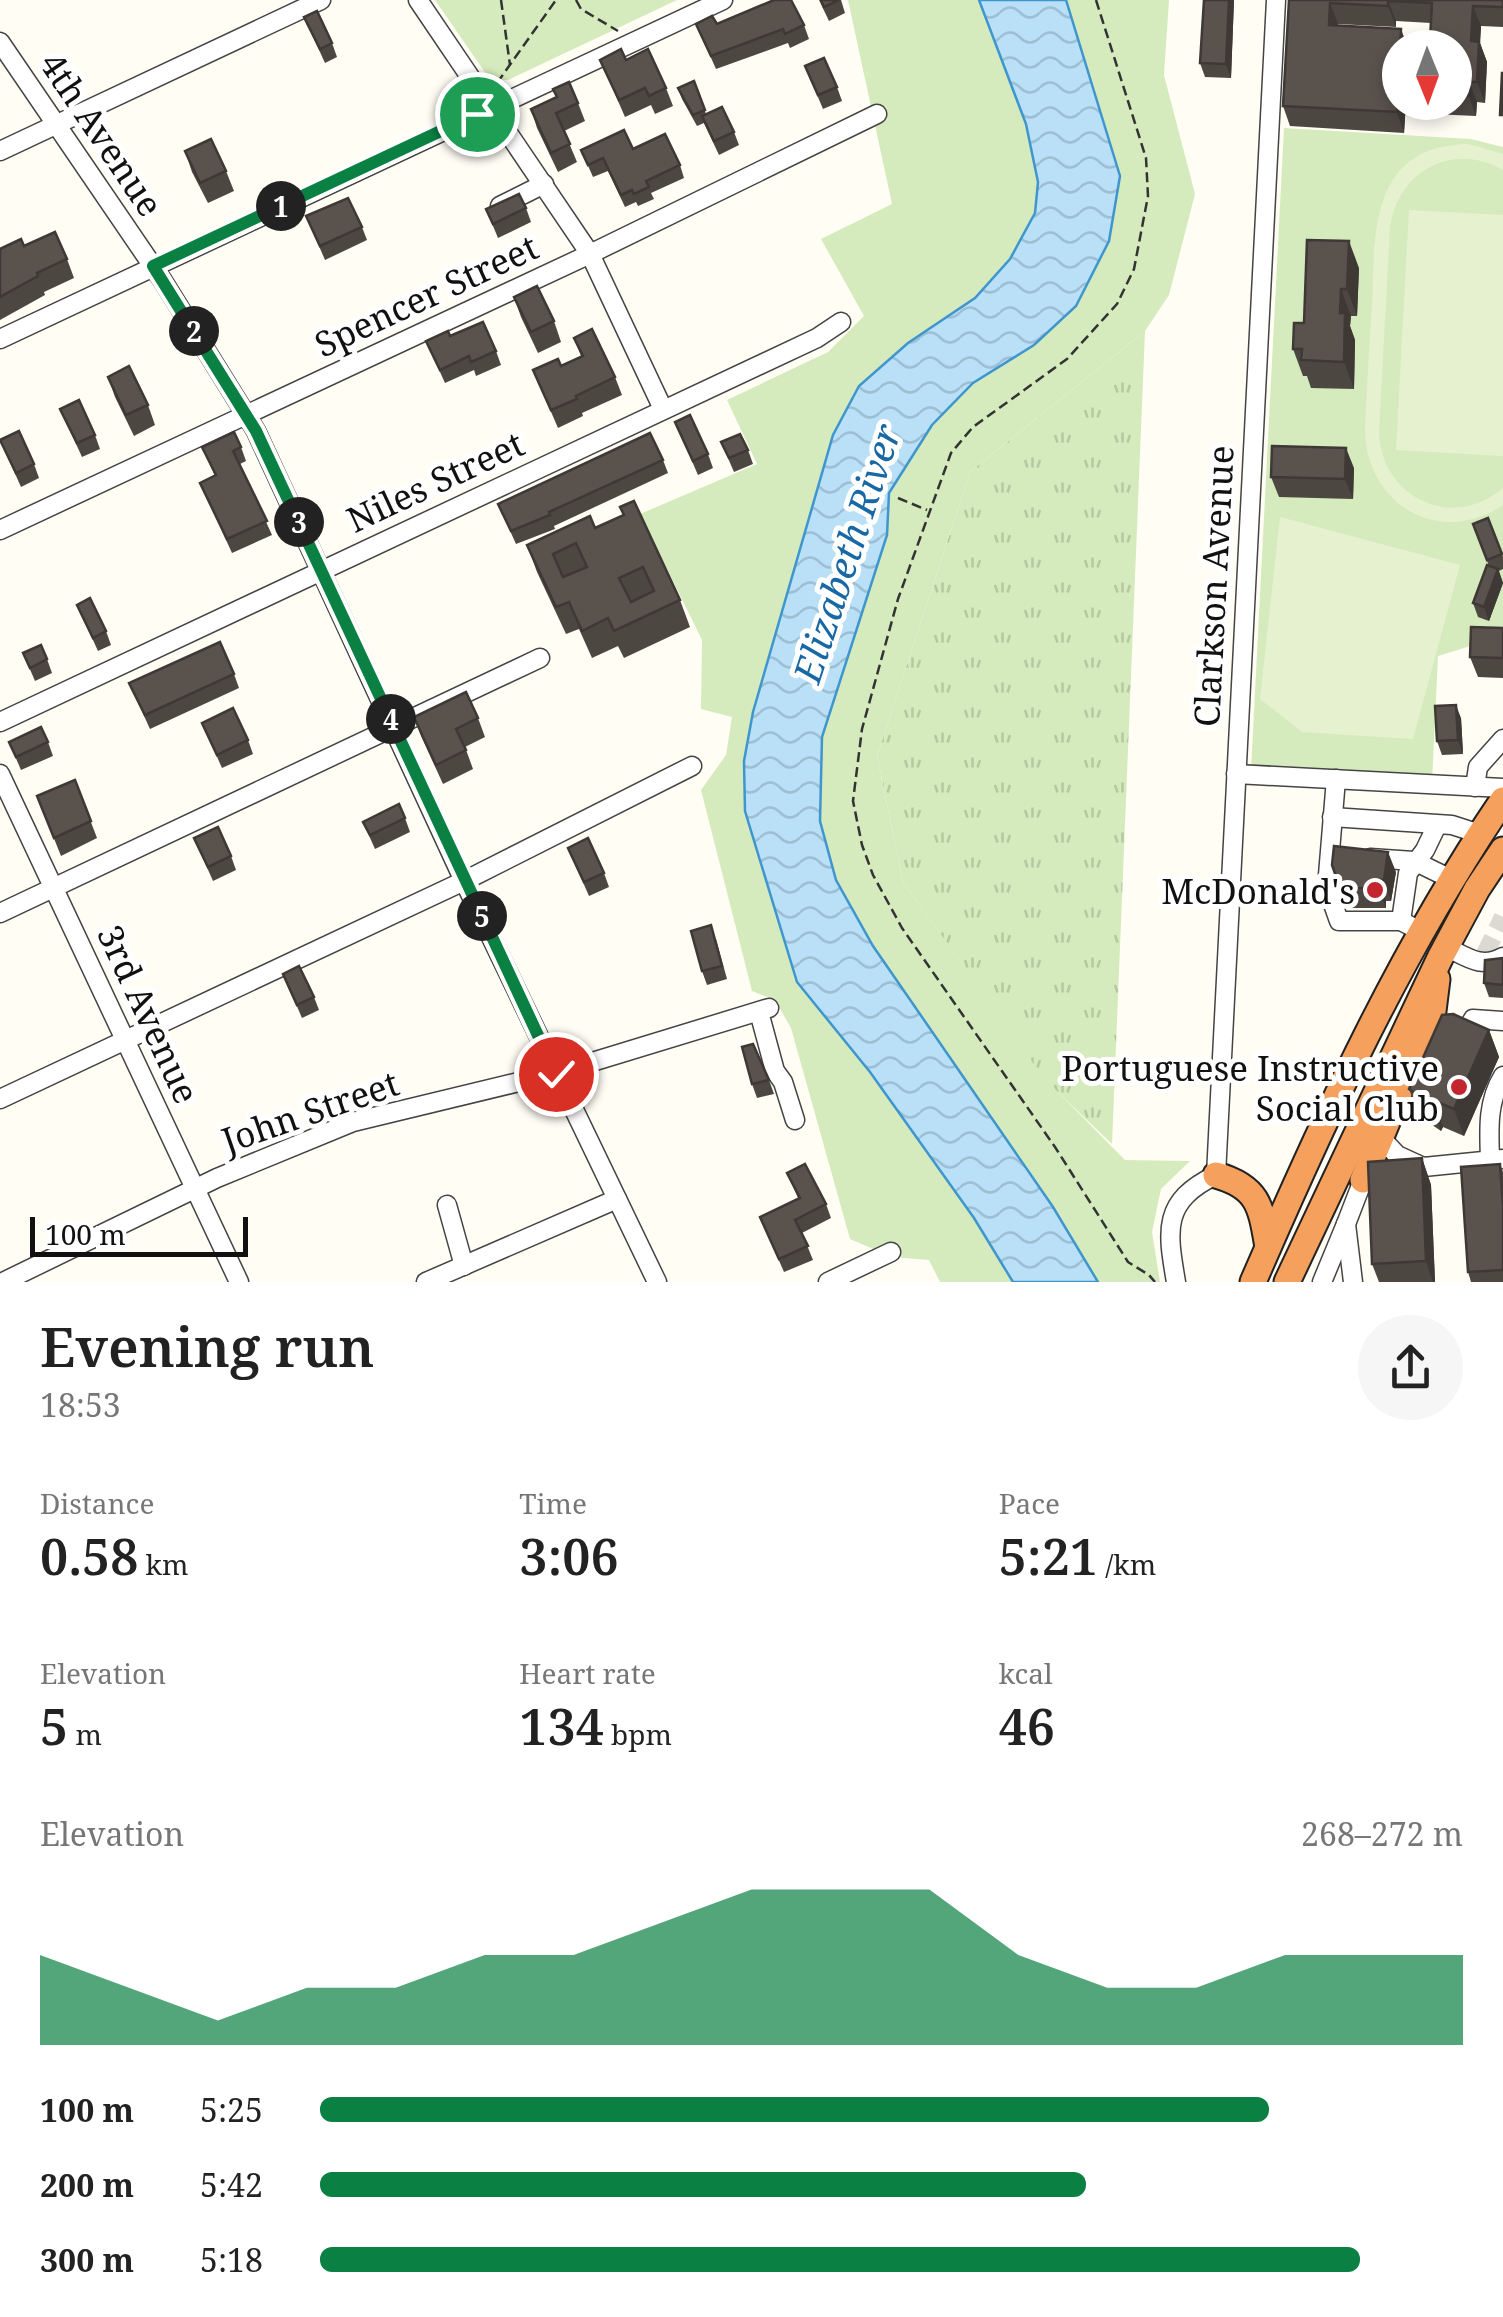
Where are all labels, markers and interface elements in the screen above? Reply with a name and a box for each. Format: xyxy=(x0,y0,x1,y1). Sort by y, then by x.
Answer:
north arrow xyxy=(1382,30,1472,120)
map controls xyxy=(1382,30,1472,120)
street label: 4th Avenue xyxy=(30,43,174,225)
pin xyxy=(435,72,520,157)
icon: arrive xyxy=(450,87,505,142)
pin: 1 xyxy=(256,181,306,231)
text: 1 xyxy=(273,187,289,225)
street label: Spencer Street xyxy=(307,223,545,367)
pin: 2 xyxy=(169,306,219,356)
text: 2 xyxy=(186,312,202,350)
water label: Elizabeth River xyxy=(779,417,912,690)
street label: Niles Street xyxy=(339,420,531,542)
street label: Clarkson Avenue xyxy=(1182,444,1244,728)
pin: 3 xyxy=(274,497,324,547)
text: 3 xyxy=(291,503,307,541)
pin: 4 xyxy=(366,694,416,744)
text: 4 xyxy=(383,700,399,738)
place label: McDonald's xyxy=(1161,867,1355,914)
marker: McDonald's xyxy=(1364,879,1386,901)
pin: 5 xyxy=(457,891,507,941)
text: 5 xyxy=(474,897,490,935)
street label: 3rd Avenue xyxy=(87,917,211,1111)
pin xyxy=(514,1032,599,1117)
place label: Portuguese Instructive Social Club xyxy=(1061,1044,1439,1131)
icon: check xyxy=(529,1047,584,1102)
street label: John Street xyxy=(214,1059,405,1164)
marker: Portuguese Instructive Social Club xyxy=(1448,1076,1470,1098)
scale bar xyxy=(30,1212,248,1256)
text: 100 m xyxy=(45,1215,126,1253)
text: Evening run xyxy=(40,1308,375,1383)
button: share xyxy=(1358,1315,1463,1420)
text: 18:53 xyxy=(40,1383,121,1426)
text: Distance xyxy=(40,1484,154,1522)
text: Time xyxy=(519,1484,587,1522)
text: Pace xyxy=(999,1484,1060,1522)
text: 0.58 xyxy=(40,1522,138,1590)
text: 3:06 xyxy=(519,1522,619,1590)
text: 5:21 xyxy=(999,1522,1098,1590)
text: km xyxy=(138,1545,188,1583)
text: /km xyxy=(1098,1545,1156,1583)
text: Elevation xyxy=(40,1654,166,1692)
text: Heart rate xyxy=(519,1654,656,1692)
text: kcal xyxy=(999,1654,1053,1692)
text: 5 xyxy=(40,1692,68,1760)
text: 134 xyxy=(519,1692,604,1760)
text: 46 xyxy=(999,1692,1055,1760)
text: m xyxy=(68,1715,102,1753)
text: bpm xyxy=(604,1715,672,1753)
text: Elevation xyxy=(40,1812,184,1855)
text: 268–272 m xyxy=(1301,1812,1463,1855)
text: 100 m xyxy=(40,2088,134,2131)
text: 5:25 xyxy=(200,2088,263,2131)
text: 200 m xyxy=(40,2163,134,2206)
text: 5:42 xyxy=(200,2163,263,2206)
text: 300 m xyxy=(40,2238,134,2281)
text: 5:18 xyxy=(200,2238,263,2281)

